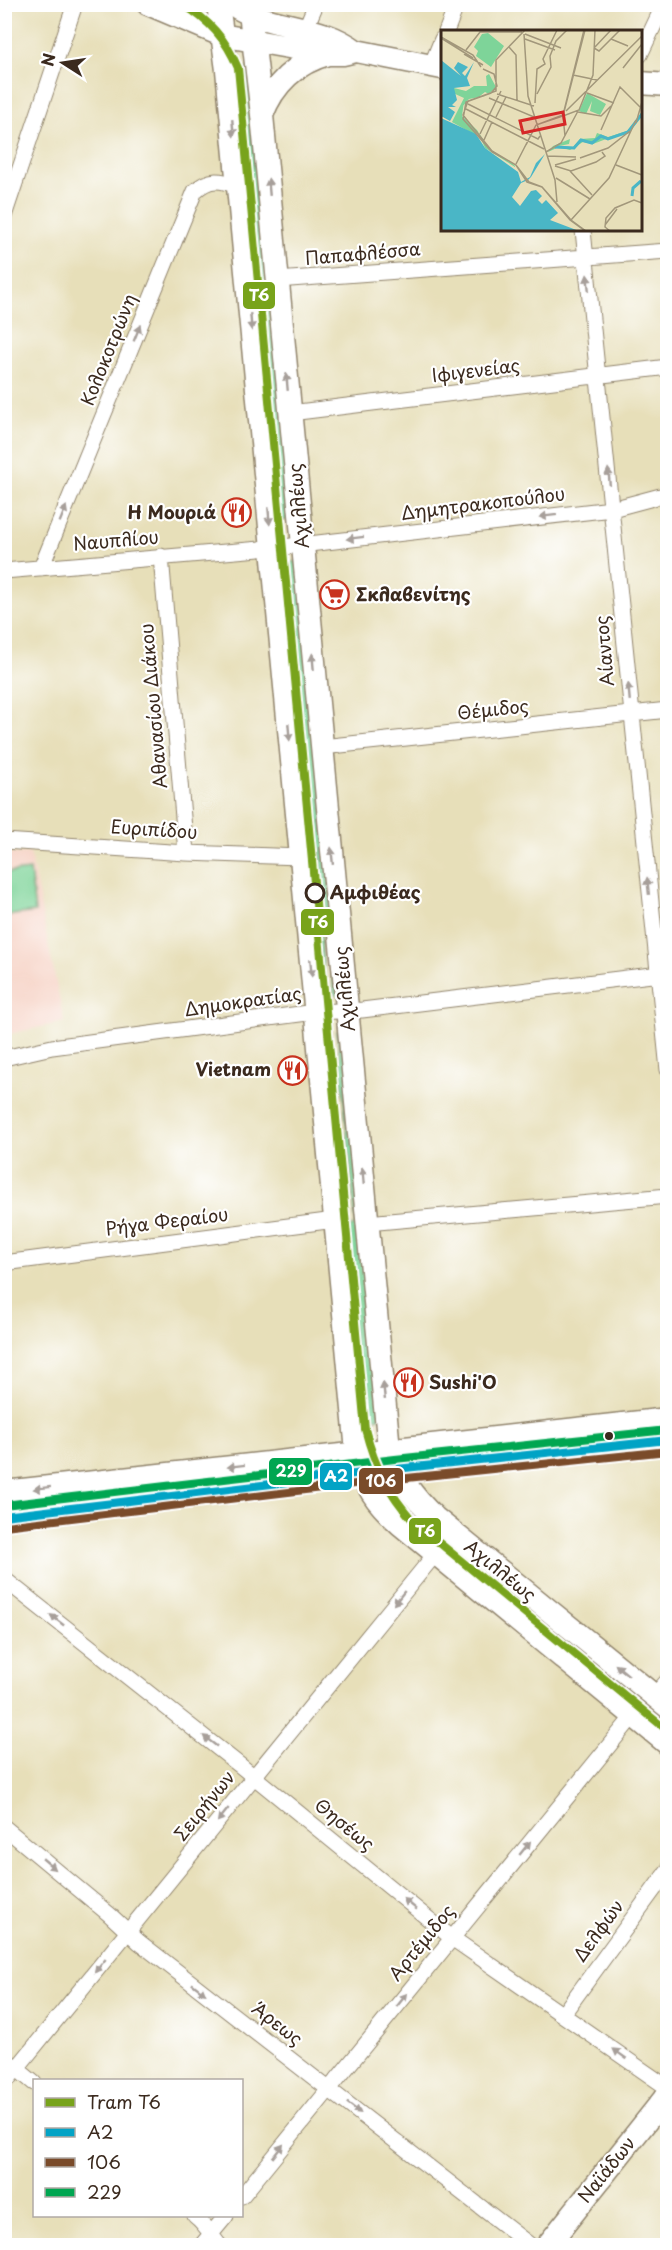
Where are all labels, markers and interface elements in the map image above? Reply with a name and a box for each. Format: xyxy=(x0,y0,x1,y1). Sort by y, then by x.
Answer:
inset map xyxy=(441,30,642,231)
north arrow xyxy=(33,33,93,93)
text: N xyxy=(34,51,60,68)
one-way arrow xyxy=(228,118,238,137)
one-way arrow xyxy=(264,178,274,197)
street label: Παπαφλέσσα xyxy=(304,234,422,271)
one-way arrow xyxy=(583,274,593,293)
line badge: Τ6 xyxy=(242,281,276,310)
text: Τ6 xyxy=(249,282,269,306)
street label: Κολοκοτρώνη xyxy=(73,290,142,409)
one-way arrow xyxy=(246,313,256,332)
one-way arrow xyxy=(132,324,142,342)
street label: Ιφιγενείας xyxy=(430,351,521,388)
one-way arrow xyxy=(282,372,292,391)
street label: Αχιλλέως xyxy=(280,462,315,550)
one-way arrow xyxy=(604,468,613,487)
street label: Δημητρακοπούλου xyxy=(399,479,566,526)
restaurant icon: Η Μουριά xyxy=(221,497,253,529)
place label: Η Μουριά xyxy=(128,498,217,525)
one-way arrow xyxy=(59,505,68,523)
one-way arrow xyxy=(264,507,274,526)
one-way arrow xyxy=(539,511,558,521)
street label: Ναυπλίου xyxy=(72,522,160,557)
one-way arrow xyxy=(345,534,364,543)
supermarket icon: Σκλαβενίτης xyxy=(319,579,351,611)
place label: Σκλαβενίτης xyxy=(356,580,471,607)
street label: Αίαντος xyxy=(587,615,620,688)
street label: Αθανασίου Διάκου xyxy=(132,622,173,790)
one-way arrow xyxy=(309,652,318,671)
one-way arrow xyxy=(624,683,633,702)
street label: Θέμιδος xyxy=(456,691,530,726)
one-way arrow xyxy=(284,722,294,741)
street label: Ευριπίδου xyxy=(110,812,198,845)
one-way arrow xyxy=(327,847,337,866)
one-way arrow xyxy=(643,877,653,896)
place label: Αμφιθέας xyxy=(330,878,421,905)
marker: Αμφιθέας xyxy=(305,883,325,903)
line badge: Τ6 xyxy=(300,908,335,936)
text: Τ6 xyxy=(308,909,328,933)
street label: Αχιλλέως xyxy=(326,945,361,1033)
one-way arrow xyxy=(306,958,316,977)
street label: Δημοκρατίας xyxy=(183,979,303,1022)
restaurant icon: Vietnam xyxy=(276,1054,308,1086)
place label: Vietnam xyxy=(196,1055,271,1082)
one-way arrow xyxy=(358,1166,368,1185)
street label: Ρήγα Φεραίου xyxy=(104,1200,230,1241)
restaurant icon: Sushi'O xyxy=(392,1367,424,1399)
place label: Sushi'O xyxy=(429,1368,497,1395)
one-way arrow xyxy=(379,1381,389,1400)
unlabelled marker xyxy=(603,1430,615,1442)
line badge: 229 xyxy=(268,1457,313,1486)
text: 229 xyxy=(275,1458,307,1482)
one-way arrow xyxy=(226,1461,245,1471)
line badge: Α2 xyxy=(319,1462,353,1491)
text: Α2 xyxy=(324,1463,348,1487)
line badge: 106 xyxy=(358,1467,404,1495)
text: 106 xyxy=(366,1468,396,1492)
one-way arrow xyxy=(33,1483,52,1493)
line badge: Τ6 xyxy=(408,1517,442,1545)
text: Τ6 xyxy=(415,1518,435,1542)
street label: Αχιλλέως xyxy=(459,1532,543,1607)
one-way arrow xyxy=(392,1590,405,1606)
one-way arrow xyxy=(49,1614,65,1627)
one-way arrow xyxy=(614,1664,630,1677)
one-way arrow xyxy=(202,1735,218,1748)
street label: Σειρήνων xyxy=(167,1764,241,1846)
street label: Θησέως xyxy=(309,1791,381,1856)
one-way arrow xyxy=(217,1807,230,1822)
one-way arrow xyxy=(518,1841,530,1856)
one-way arrow xyxy=(41,1858,57,1871)
street label: Δελφών xyxy=(566,1893,630,1967)
street label: Αρτέμιδος xyxy=(382,1898,460,1986)
one-way arrow xyxy=(403,1898,418,1911)
one-way arrow xyxy=(95,1959,107,1974)
one-way arrow xyxy=(191,1983,207,1995)
one-way arrow xyxy=(395,1992,408,2008)
street label: Άρεως xyxy=(247,1994,309,2051)
one-way arrow xyxy=(612,2048,628,2060)
legend xyxy=(33,2079,243,2217)
text: Tram Τ6 xyxy=(87,2088,161,2115)
one-way arrow xyxy=(346,2101,361,2113)
text: Α2 xyxy=(87,2118,113,2145)
street label: Ναϊάδων xyxy=(571,2130,641,2208)
one-way arrow xyxy=(272,2143,285,2159)
text: 106 xyxy=(87,2148,121,2175)
text: 229 xyxy=(87,2178,121,2205)

